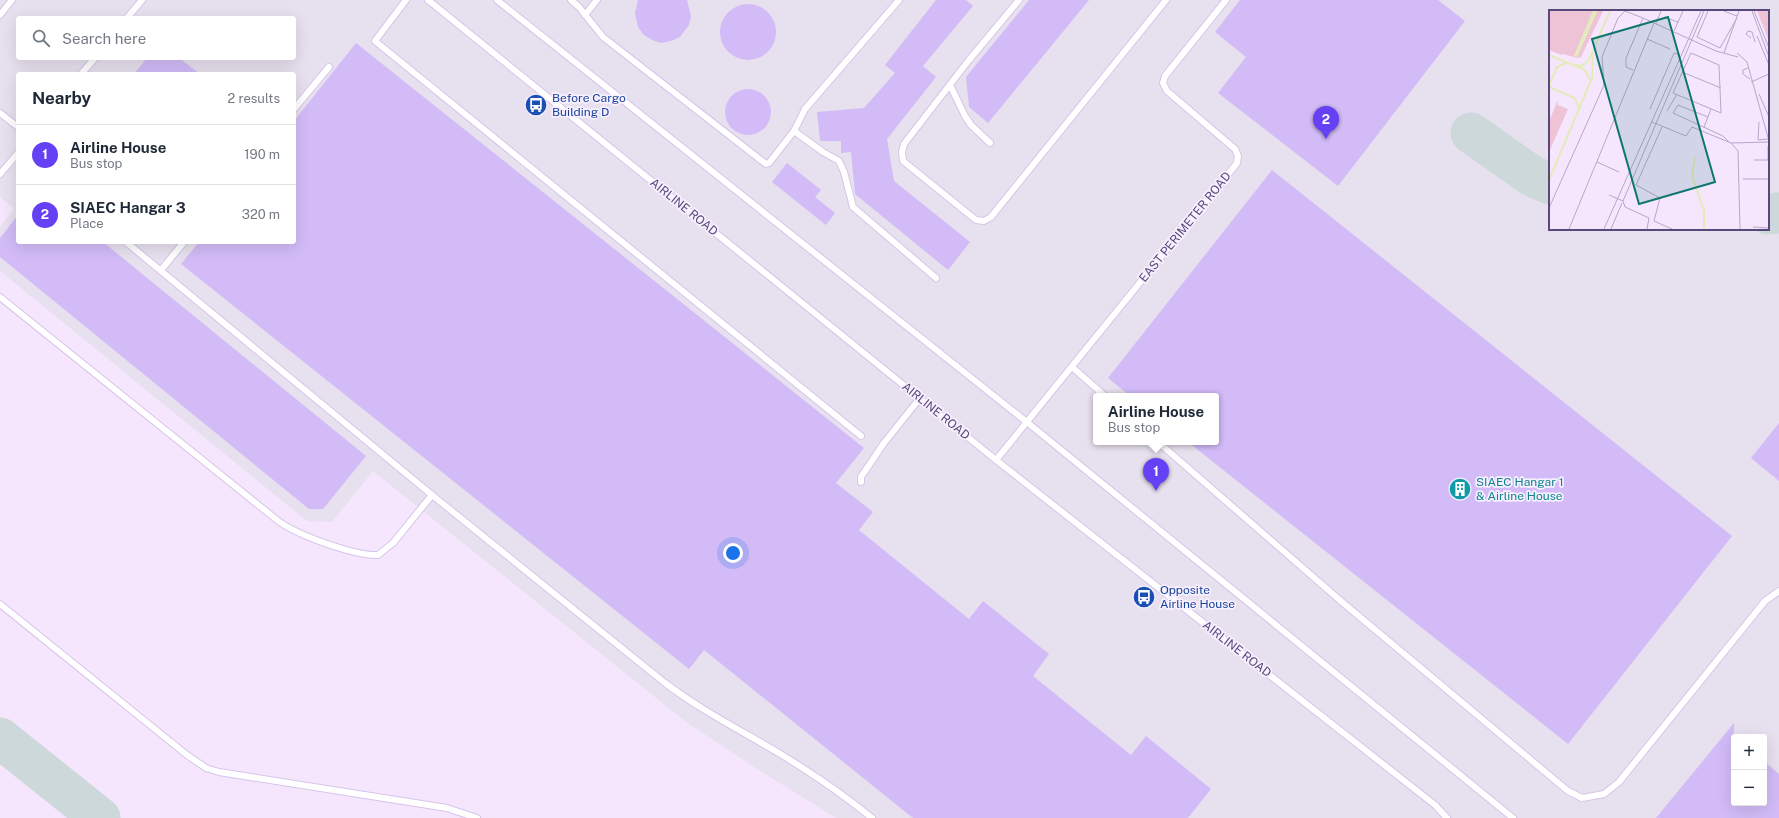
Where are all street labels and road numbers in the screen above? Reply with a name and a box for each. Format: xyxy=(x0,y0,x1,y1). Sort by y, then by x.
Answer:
street label: EAST PERIMETER ROAD xyxy=(1136,169,1234,285)
street label: AIRLINE ROAD xyxy=(647,175,721,239)
street label: AIRLINE ROAD xyxy=(899,379,973,443)
street label: AIRLINE ROAD xyxy=(1200,618,1274,680)

